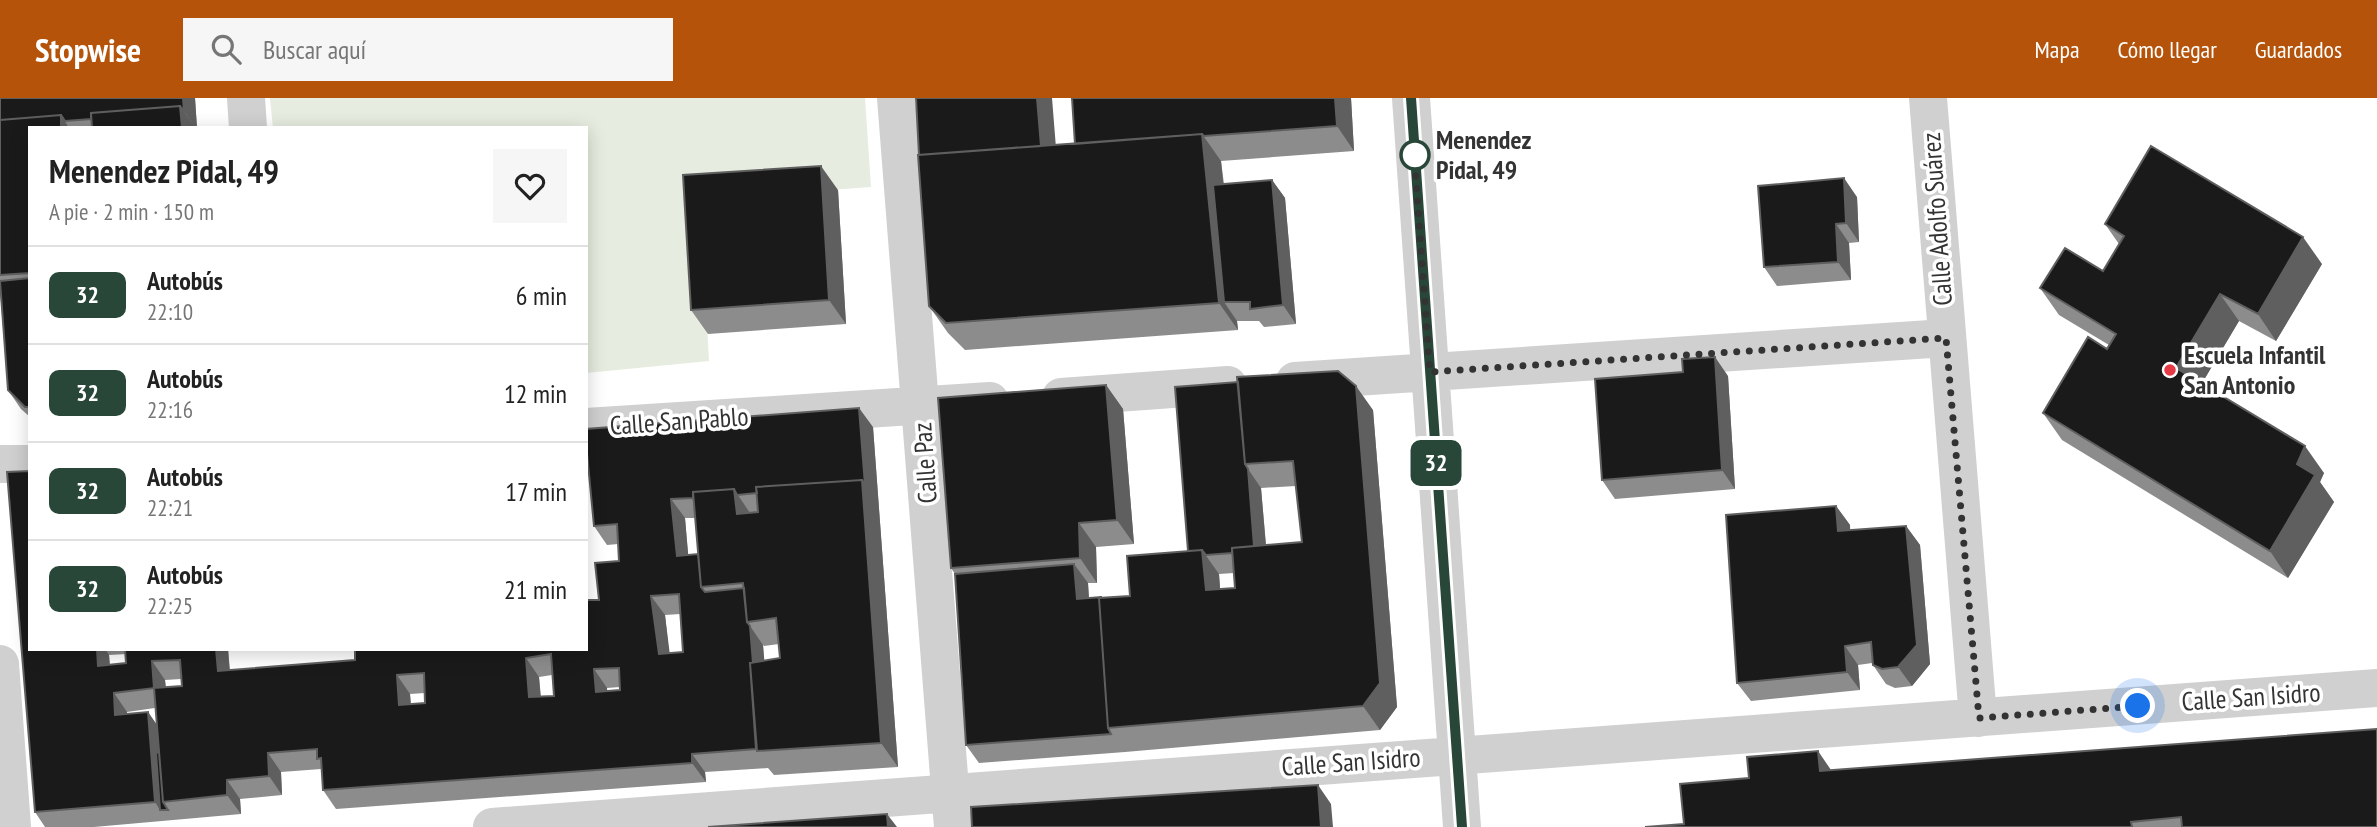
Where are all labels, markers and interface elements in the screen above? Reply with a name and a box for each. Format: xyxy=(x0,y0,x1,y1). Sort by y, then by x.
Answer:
search box xyxy=(183,18,673,81)
text: Stopwise xyxy=(35,28,141,71)
icon: search xyxy=(207,30,245,68)
text: Buscar aquí xyxy=(263,33,366,66)
text: Mapa xyxy=(2035,34,2080,65)
text: Cómo llegar xyxy=(2118,34,2217,65)
text: Guardados xyxy=(2255,34,2342,65)
place label: Menendez Pidal, 49 xyxy=(1436,123,1532,186)
street label: Calle Adolfo Suárez xyxy=(1914,131,1959,307)
marker: Menendez Pidal, 49 xyxy=(1400,140,1430,170)
text: Menendez Pidal, 49 xyxy=(49,149,279,192)
button: heart xyxy=(493,149,567,223)
text: A pie · 2 min · 150 m xyxy=(49,197,214,226)
text: Autobús xyxy=(147,264,223,297)
text: 32 xyxy=(76,279,99,310)
text: 6 min xyxy=(516,279,567,312)
text: 22:10 xyxy=(147,297,193,326)
place label: Escuela Infantil San Antonio xyxy=(2184,338,2326,401)
text: Autobús xyxy=(147,362,223,395)
marker: Escuela Infantil San Antonio xyxy=(2162,362,2178,378)
text: 32 xyxy=(76,377,99,408)
text: 12 min xyxy=(504,377,567,410)
text: 22:16 xyxy=(147,395,193,424)
street label: Calle San Pablo xyxy=(609,399,749,442)
street label: Calle Paz xyxy=(905,421,944,505)
line badge: 32 xyxy=(1404,440,1468,486)
text: 32 xyxy=(1425,447,1447,478)
text: Autobús xyxy=(147,460,223,493)
text: 32 xyxy=(76,475,99,506)
text: 17 min xyxy=(505,475,567,508)
text: 22:21 xyxy=(147,493,193,522)
text: Autobús xyxy=(147,558,223,591)
text: 32 xyxy=(76,573,99,604)
text: 21 min xyxy=(504,573,567,606)
text: 22:25 xyxy=(147,591,193,620)
street label: Calle San Isidro xyxy=(2181,675,2321,718)
your location xyxy=(2120,688,2155,723)
street label: Calle San Isidro xyxy=(1281,740,1421,783)

